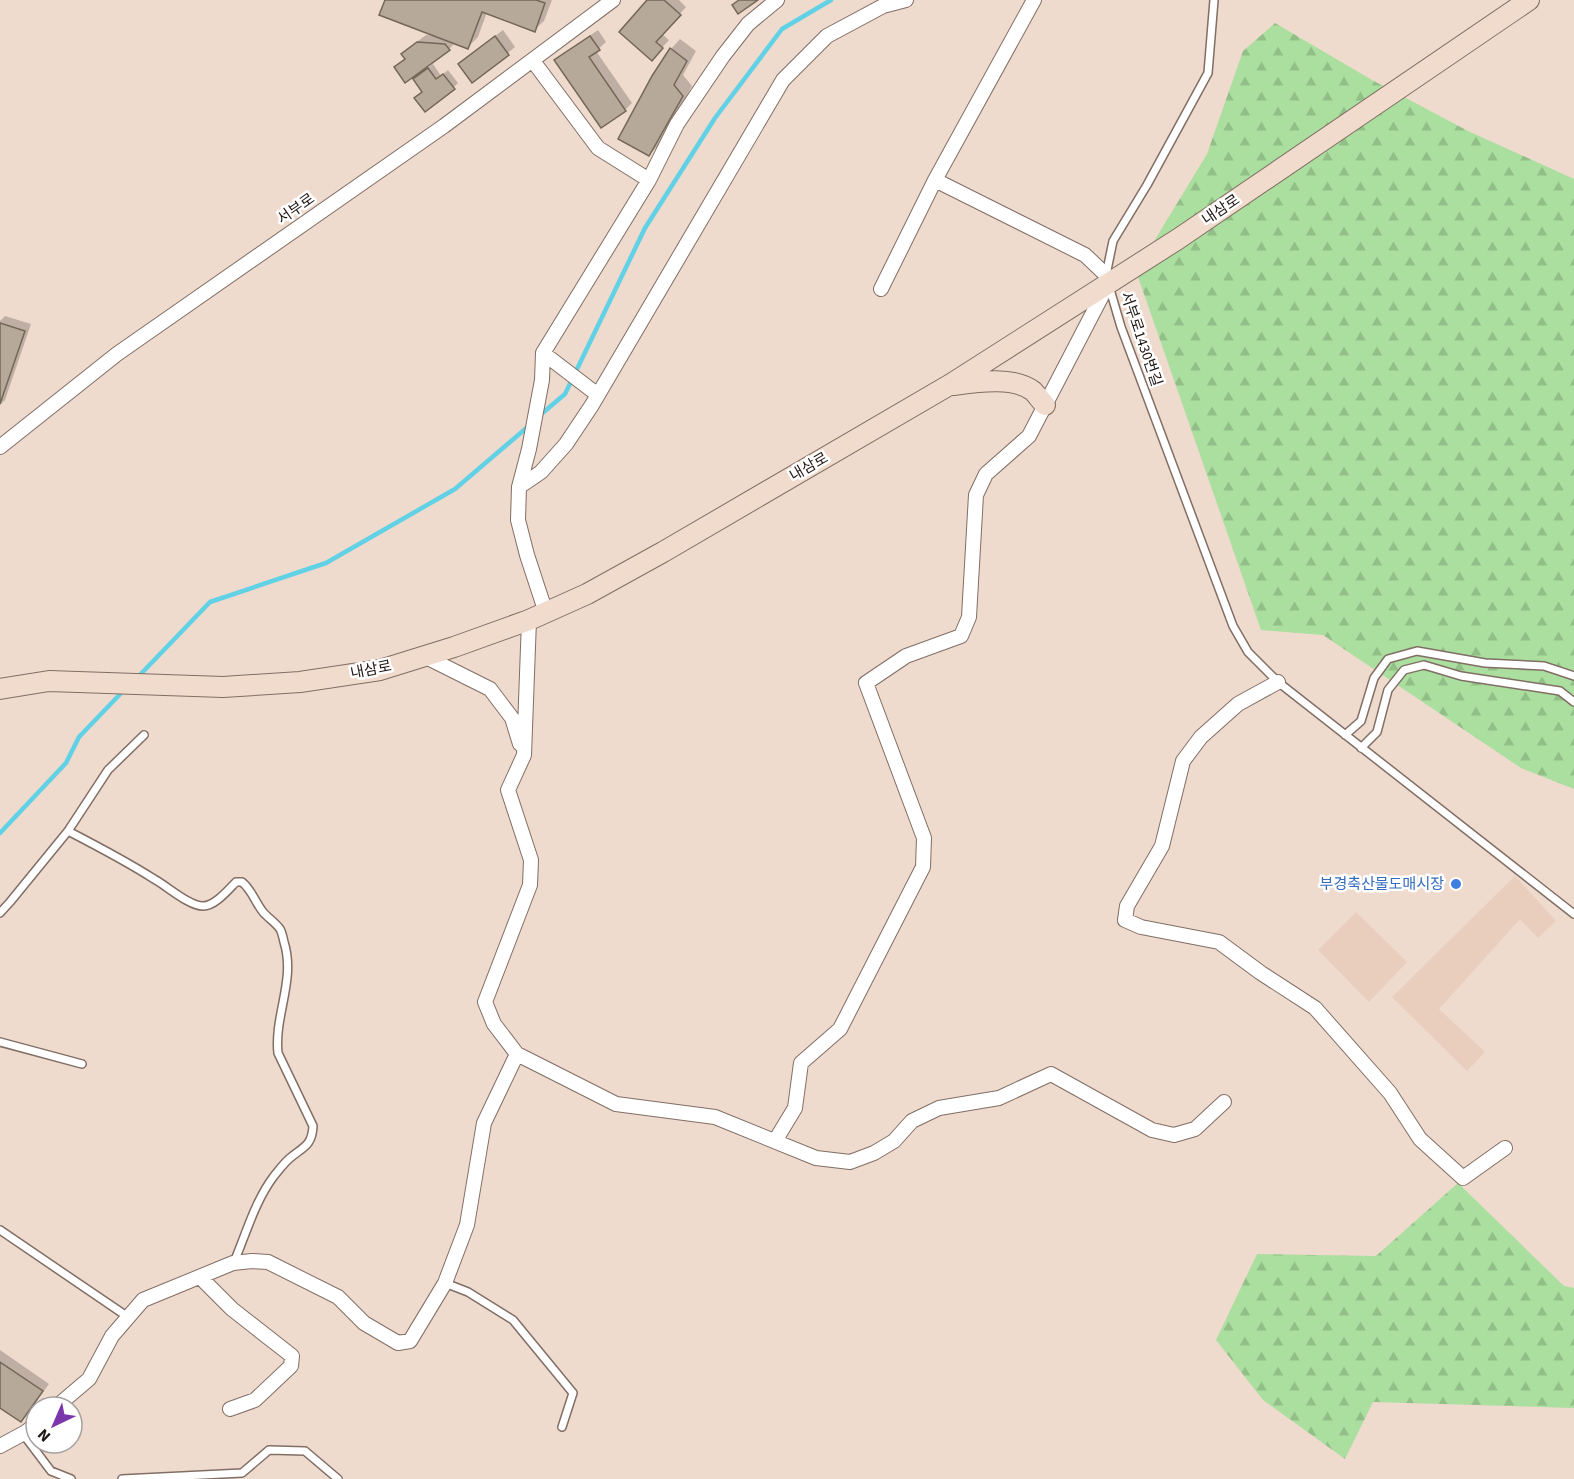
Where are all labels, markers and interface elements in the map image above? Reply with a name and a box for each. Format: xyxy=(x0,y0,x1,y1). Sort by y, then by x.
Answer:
street label: 서부로 xyxy=(273,189,319,229)
street label: 내삼로 xyxy=(1198,190,1244,230)
street label: 서부로1430번길 xyxy=(1115,289,1167,389)
street label: 내삼로 xyxy=(786,448,832,486)
street label: 내삼로 xyxy=(349,656,393,684)
place label: 부경축산물도매시장 xyxy=(1320,874,1444,895)
marker: 부경축산물도매시장 xyxy=(1449,877,1463,891)
north arrow xyxy=(24,1395,84,1455)
text: N xyxy=(33,1423,56,1447)

